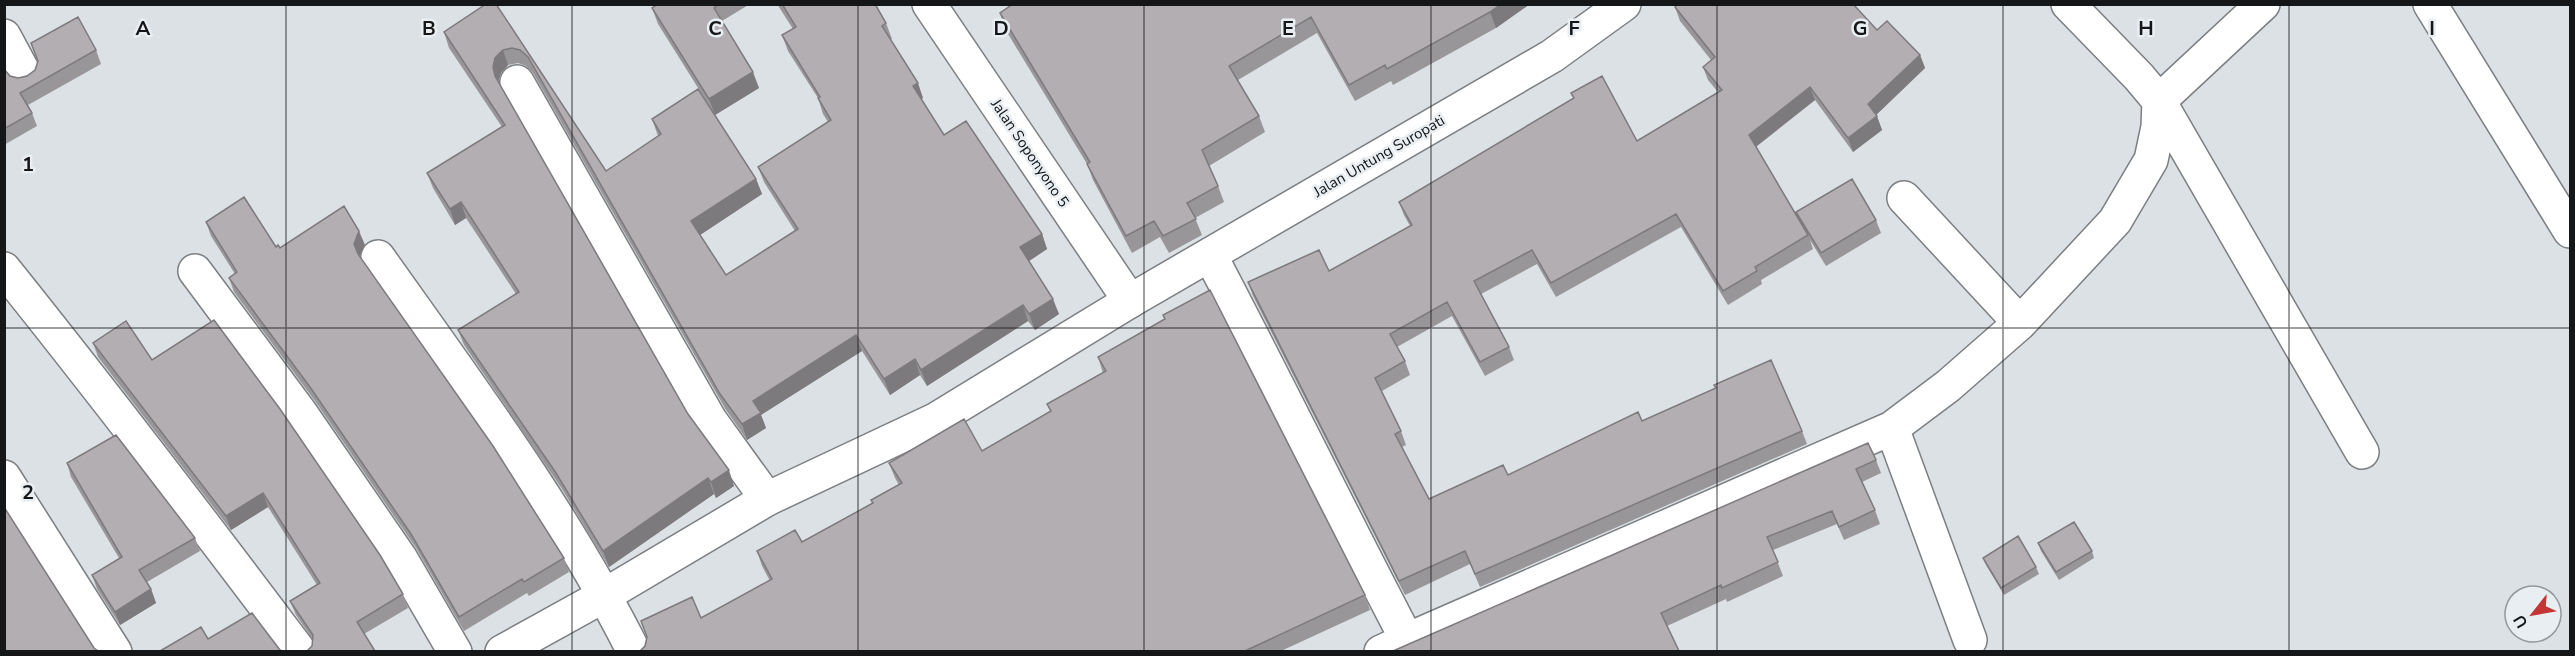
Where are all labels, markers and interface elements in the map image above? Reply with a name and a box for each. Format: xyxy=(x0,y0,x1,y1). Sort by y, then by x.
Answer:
text: A xyxy=(136,15,151,42)
text: B xyxy=(422,15,436,42)
text: C xyxy=(708,15,722,42)
text: D xyxy=(993,15,1009,42)
text: E xyxy=(1282,15,1294,42)
text: F xyxy=(1568,15,1580,42)
text: G xyxy=(1853,15,1867,42)
text: H xyxy=(2138,15,2154,42)
text: I xyxy=(2429,15,2435,42)
street label: Jalan Soponyono 5 xyxy=(986,94,1074,211)
street label: Jalan Untung Suropati xyxy=(1309,110,1448,202)
text: 1 xyxy=(22,151,34,178)
text: 2 xyxy=(22,479,34,506)
north arrow xyxy=(2503,584,2563,644)
text: U xyxy=(2509,610,2533,632)

